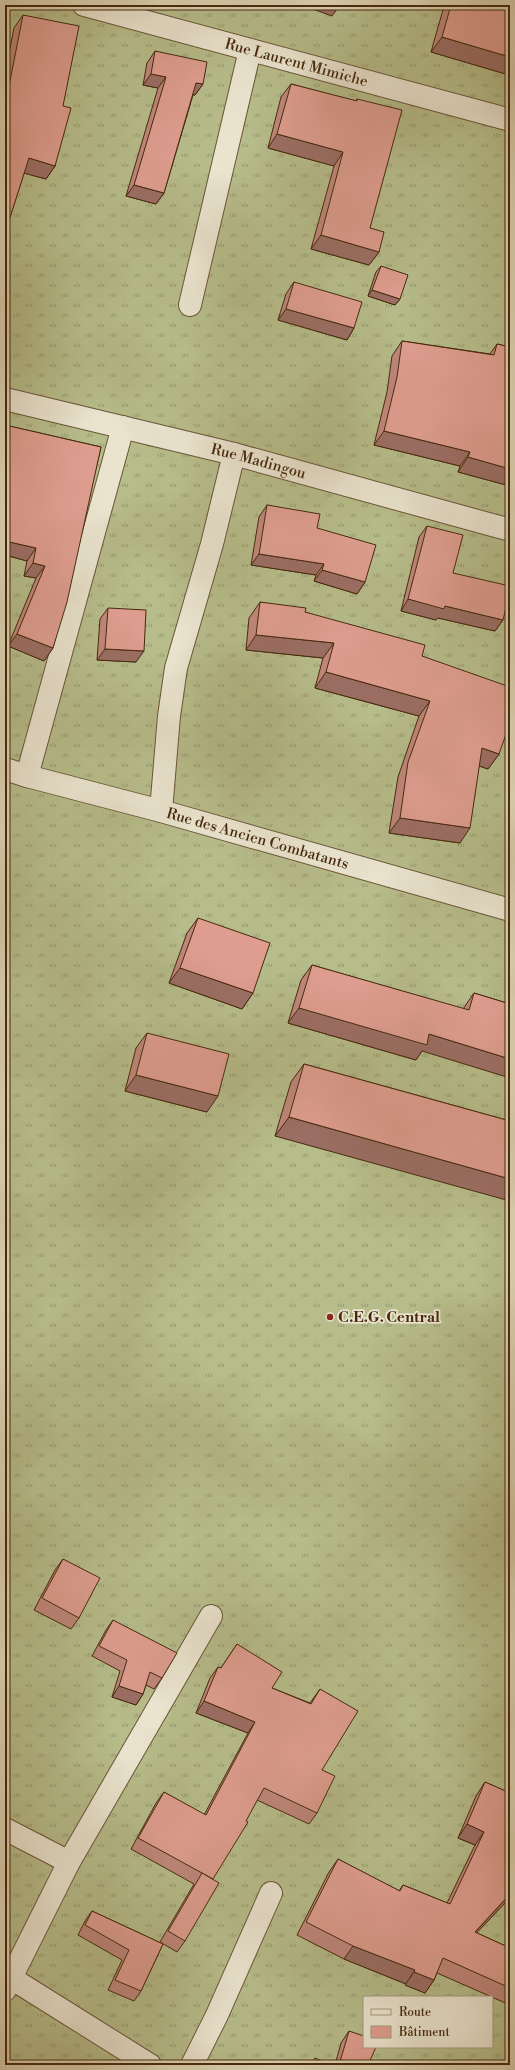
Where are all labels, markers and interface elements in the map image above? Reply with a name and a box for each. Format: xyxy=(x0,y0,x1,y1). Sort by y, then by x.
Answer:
street label: Rue Laurent Mimiche xyxy=(223,34,370,91)
street label: Rue Madingou xyxy=(209,439,309,483)
street label: Rue des Ancien Combatants xyxy=(164,803,351,873)
place label: C.E.G. Central xyxy=(338,1308,440,1327)
marker: C.E.G. Central xyxy=(325,1312,335,1322)
legend xyxy=(363,1996,493,2048)
text: Route xyxy=(399,2005,431,2020)
text: Bâtiment xyxy=(398,2025,450,2040)

